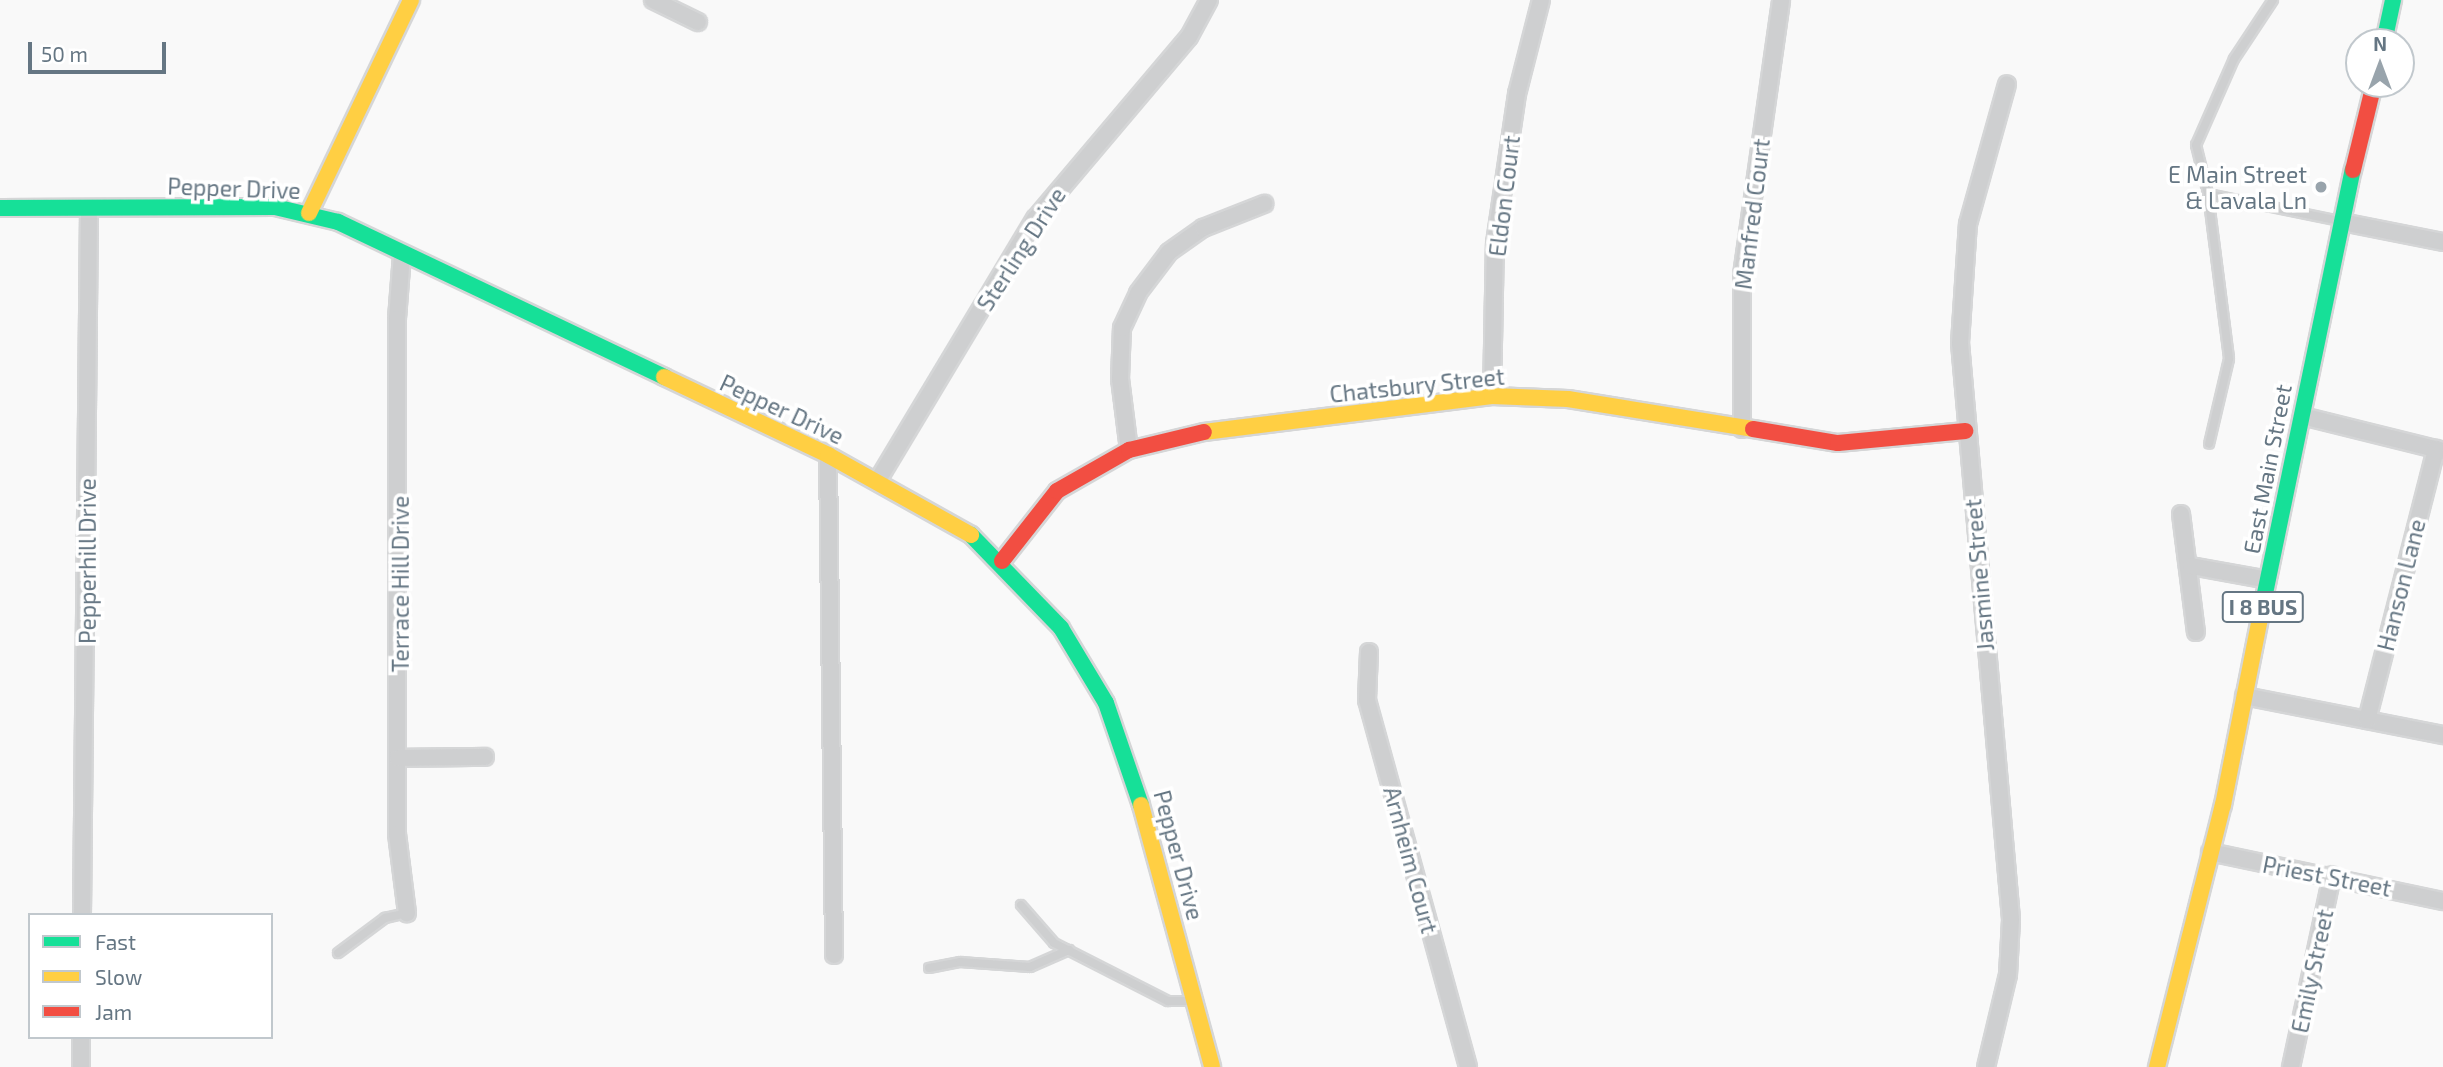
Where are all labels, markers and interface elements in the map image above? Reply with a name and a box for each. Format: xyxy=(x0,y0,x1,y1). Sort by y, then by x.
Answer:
scale bar xyxy=(32,28,170,72)
north arrow xyxy=(2345,28,2415,98)
text: N xyxy=(2373,32,2387,55)
text: 50 m xyxy=(41,41,88,66)
street label: Eldon Court xyxy=(1483,134,1525,258)
street label: Manfred Court xyxy=(1729,137,1775,291)
place label: E Main Street & Lavala Ln xyxy=(2168,160,2307,214)
street label: Pepper Drive xyxy=(167,172,301,204)
marker: E Main Street & Lavala Ln xyxy=(2313,179,2329,195)
street label: Sterling Drive xyxy=(971,182,1071,316)
street label: Chatsbury Street xyxy=(1328,362,1506,408)
street label: Pepper Drive xyxy=(716,368,848,450)
street label: East Main Street xyxy=(2237,382,2297,556)
street label: Pepperhill Drive xyxy=(73,478,101,644)
street label: Terrace Hill Drive xyxy=(386,495,414,673)
street label: Jasmine Street xyxy=(1959,498,1999,652)
street label: Hanson Lane xyxy=(2371,516,2431,654)
road number: I 8 BUS xyxy=(2221,590,2305,624)
street label: Arnheim Court xyxy=(1378,784,1444,936)
street label: Pepper Drive xyxy=(1148,787,1210,923)
street label: Priest Street xyxy=(2260,850,2394,902)
street label: Emily Street xyxy=(2285,906,2339,1036)
legend xyxy=(28,913,273,1039)
text: Fast xyxy=(95,929,136,954)
text: Slow xyxy=(95,964,142,989)
text: Jam xyxy=(95,999,132,1024)

